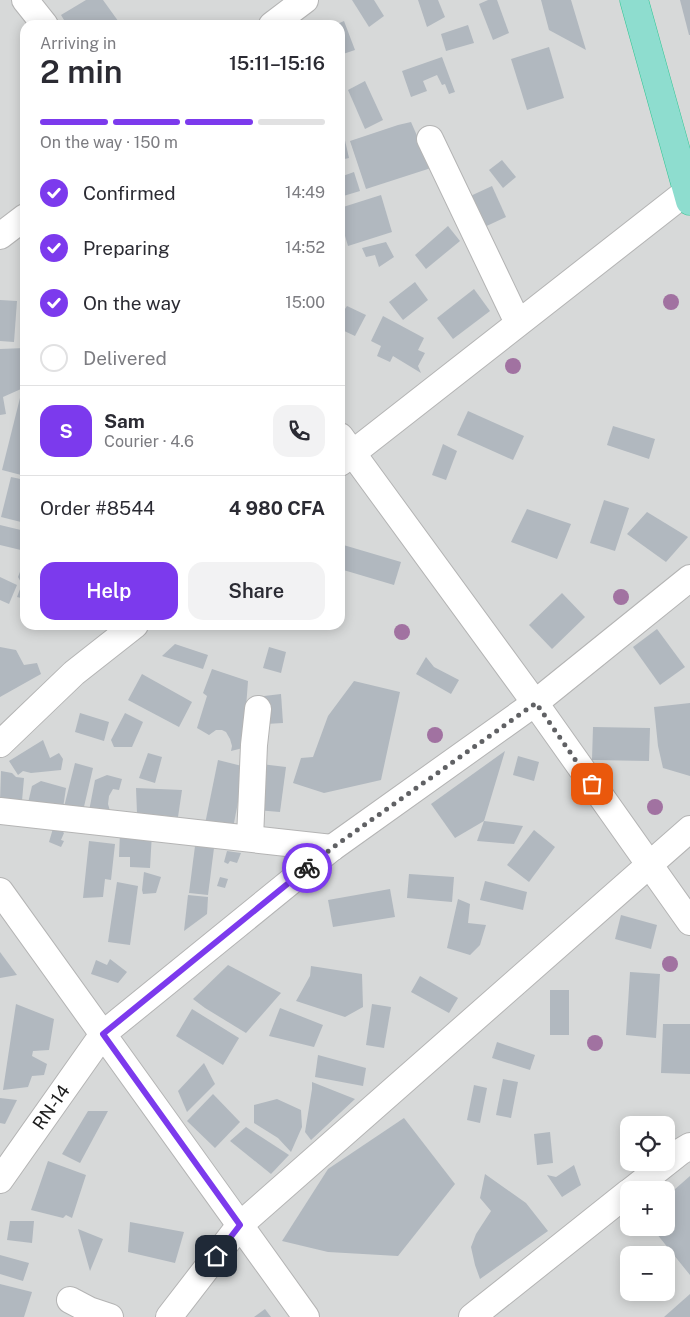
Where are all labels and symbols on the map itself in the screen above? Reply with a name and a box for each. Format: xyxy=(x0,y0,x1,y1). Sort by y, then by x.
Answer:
pin xyxy=(571,763,613,805)
courier xyxy=(282,843,332,893)
street label: RN-14 xyxy=(28,1081,74,1133)
pin xyxy=(195,1235,237,1277)

